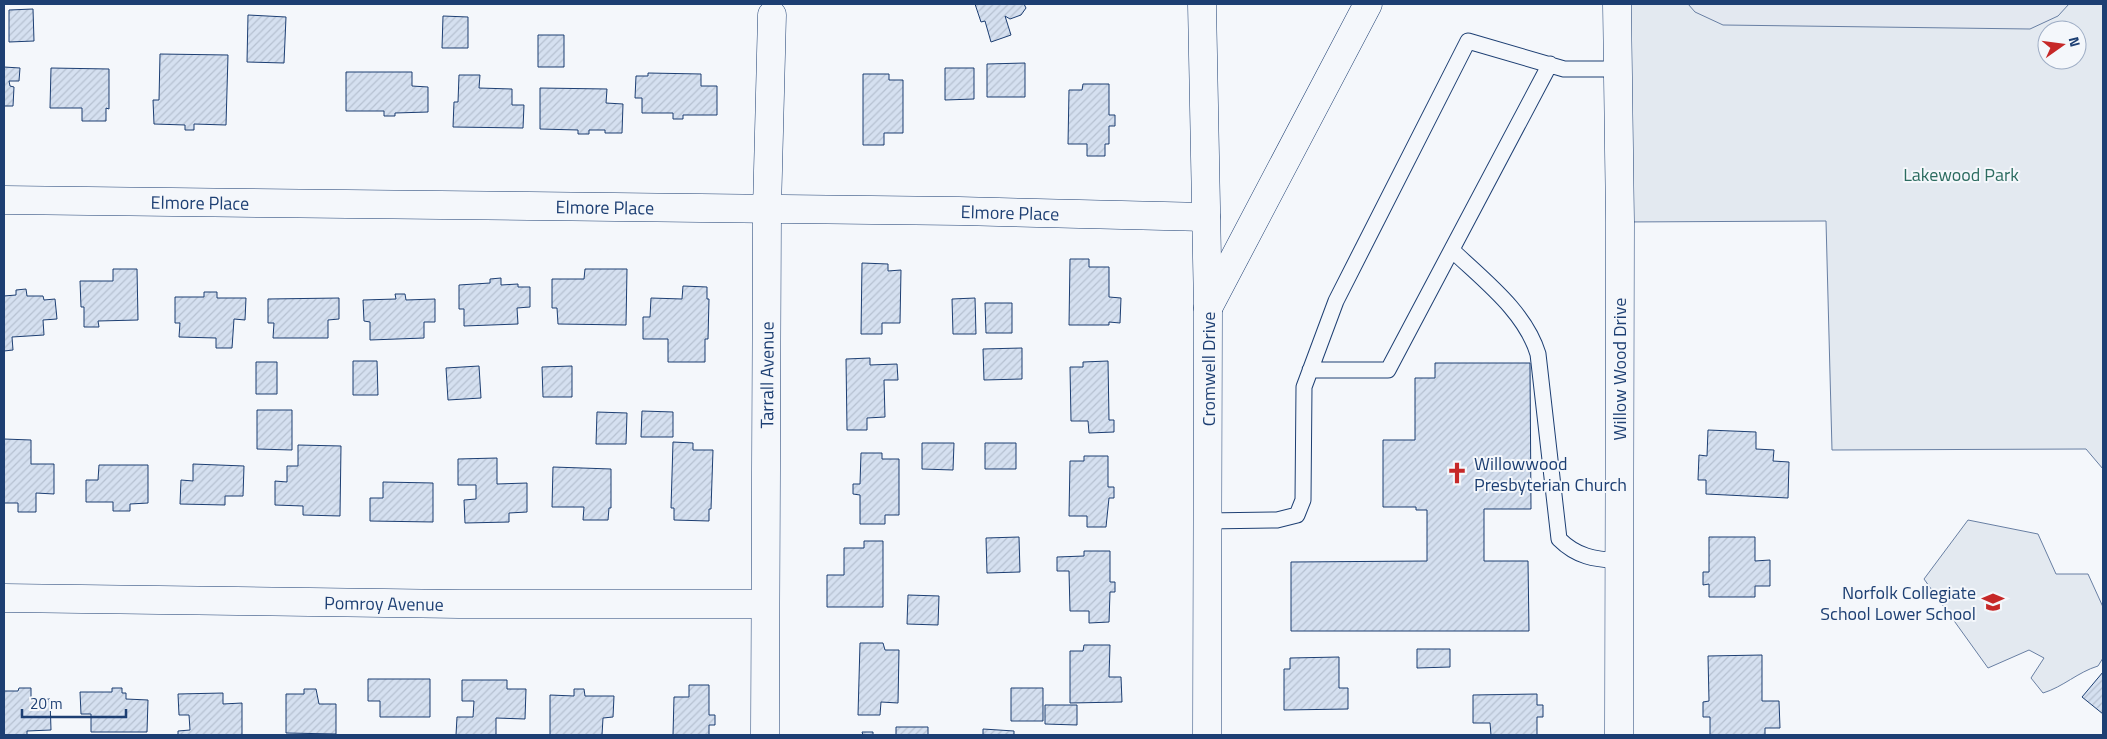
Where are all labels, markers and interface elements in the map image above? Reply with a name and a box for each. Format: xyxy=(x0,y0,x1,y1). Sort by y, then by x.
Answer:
north arrow xyxy=(2037,20,2087,70)
text: N xyxy=(2064,34,2086,49)
park label: Lakewood Park xyxy=(1903,161,2019,188)
street label: Elmore Place xyxy=(151,188,249,216)
street label: Elmore Place xyxy=(556,193,654,221)
street label: Elmore Place xyxy=(960,198,1060,227)
street label: Willow Wood Drive xyxy=(1606,298,1633,440)
street label: Cromwell Drive xyxy=(1195,312,1222,426)
street label: Tarrall Avenue xyxy=(753,321,780,429)
place label: Willowwood Presbyterian Church xyxy=(1474,450,1627,498)
church icon: Willowwood Presbyterian Church xyxy=(1444,460,1470,486)
place label: Norfolk Collegiate School Lower School xyxy=(1820,579,1976,627)
street label: Pomroy Avenue xyxy=(324,589,444,617)
school or university icon: Norfolk Collegiate School Lower School xyxy=(1980,589,2006,615)
scale bar xyxy=(22,686,126,718)
text: 20 m xyxy=(30,692,63,715)

